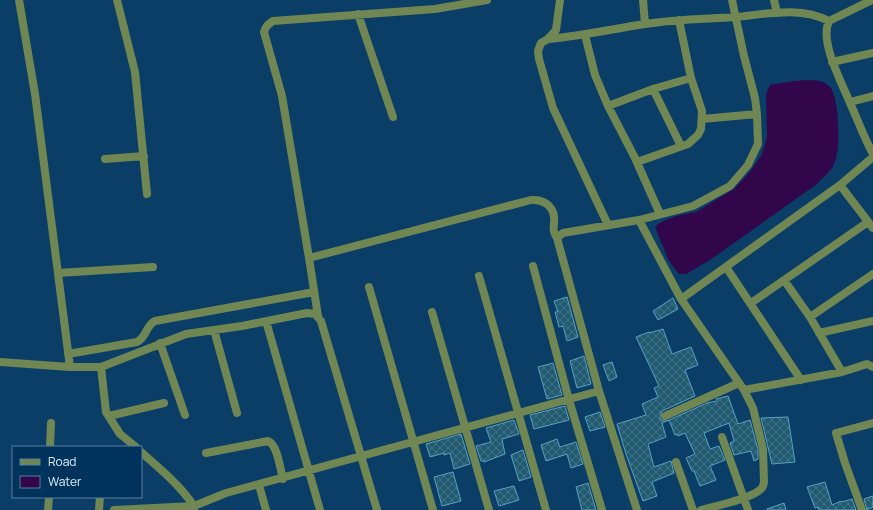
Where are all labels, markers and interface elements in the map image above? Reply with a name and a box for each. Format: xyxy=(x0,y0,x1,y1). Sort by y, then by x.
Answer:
legend xyxy=(12,446,142,498)
text: Road xyxy=(48,453,76,470)
text: Water xyxy=(48,473,82,490)

